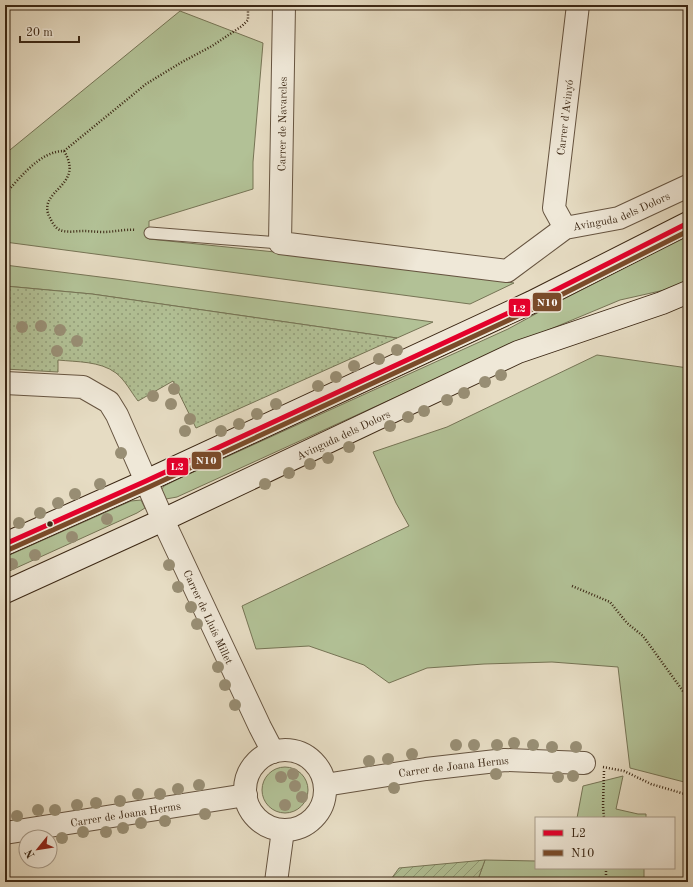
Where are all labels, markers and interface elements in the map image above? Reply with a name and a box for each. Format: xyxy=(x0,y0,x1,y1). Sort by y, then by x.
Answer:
scale bar xyxy=(20,18,79,44)
text: 20 m xyxy=(26,27,53,39)
street label: Carrer de Navarcles xyxy=(277,76,290,172)
street label: Carrer d'Avinyó xyxy=(556,79,576,156)
street label: Avinguda dels Dolors xyxy=(572,191,672,233)
line badge: N10 xyxy=(532,292,562,312)
line badge: L2 xyxy=(508,298,531,317)
text: N10 xyxy=(536,298,558,309)
text: L2 xyxy=(512,304,526,315)
street label: Avinguda dels Dolors xyxy=(295,409,393,463)
line badge: N10 xyxy=(191,451,222,470)
text: N10 xyxy=(195,456,217,467)
line badge: L2 xyxy=(166,457,189,476)
text: L2 xyxy=(170,462,184,473)
unlabelled marker xyxy=(45,519,55,529)
street label: Carrer de Lluís Millet xyxy=(180,569,234,666)
street label: Carrer de Joana Herms xyxy=(398,756,509,780)
street label: Carrer de Joana Herms xyxy=(70,801,182,830)
legend xyxy=(535,817,675,869)
text: L2 xyxy=(571,828,586,840)
north arrow xyxy=(18,829,58,869)
text: N xyxy=(23,846,38,860)
text: N10 xyxy=(571,848,594,860)

